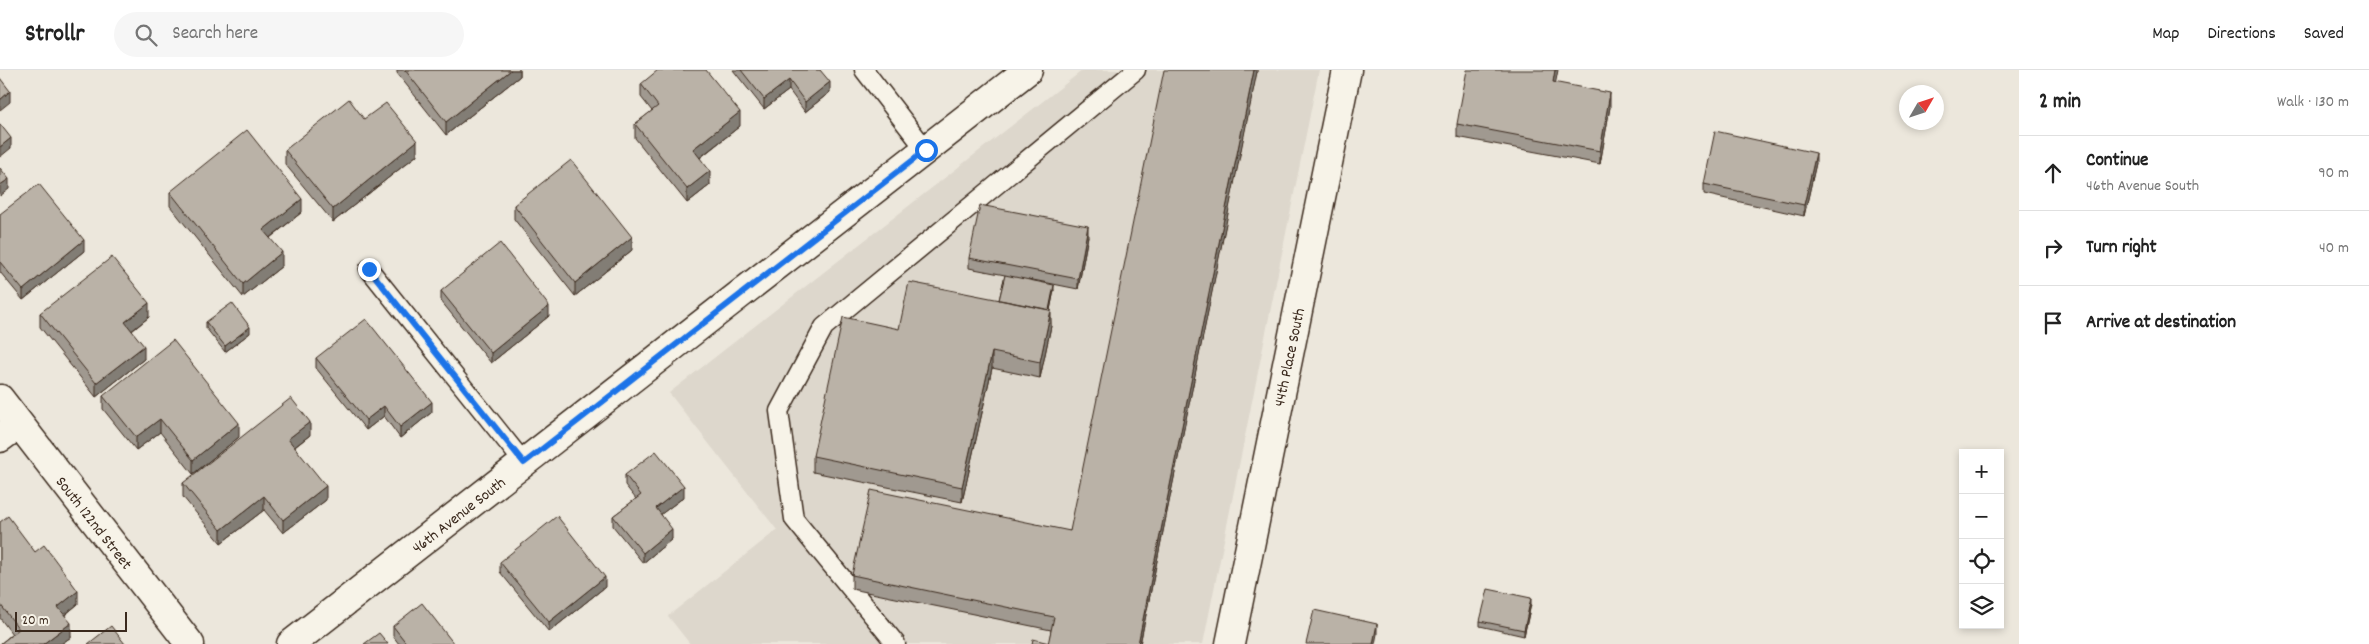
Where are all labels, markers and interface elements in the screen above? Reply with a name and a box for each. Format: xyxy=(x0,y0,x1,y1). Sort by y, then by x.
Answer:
search box xyxy=(114,12,464,57)
text: Strollr xyxy=(25,18,84,52)
icon: search xyxy=(132,21,160,49)
text: Search here xyxy=(172,21,258,48)
text: Map xyxy=(2152,22,2179,47)
text: Directions xyxy=(2207,22,2276,47)
text: Saved xyxy=(2304,22,2344,47)
north arrow xyxy=(1899,85,1944,130)
text: 2 min xyxy=(2039,88,2081,118)
text: Walk · 130 m xyxy=(2277,91,2349,114)
route start xyxy=(915,139,938,162)
text: Continue xyxy=(2086,148,2148,175)
icon: ahead xyxy=(2039,159,2067,187)
text: 90 m xyxy=(2318,162,2349,185)
text: 46th Avenue South xyxy=(2086,175,2199,198)
icon: right xyxy=(2039,234,2067,262)
text: Turn right xyxy=(2086,235,2157,262)
text: 40 m xyxy=(2319,237,2349,260)
route end xyxy=(358,258,381,281)
street label: 44th Place South xyxy=(1269,306,1312,409)
icon: arrive xyxy=(2039,309,2067,337)
text: Arrive at destination xyxy=(2086,310,2236,337)
map controls xyxy=(1959,449,2004,629)
button: + xyxy=(1959,449,2004,494)
street label: South 122nd Street xyxy=(49,472,137,575)
street label: 46th Avenue South xyxy=(408,472,511,560)
button: − xyxy=(1959,494,2004,539)
button: locate xyxy=(1959,539,2004,584)
button: layers xyxy=(1959,584,2004,629)
scale bar xyxy=(15,609,128,632)
text: 20 m xyxy=(22,611,49,631)

